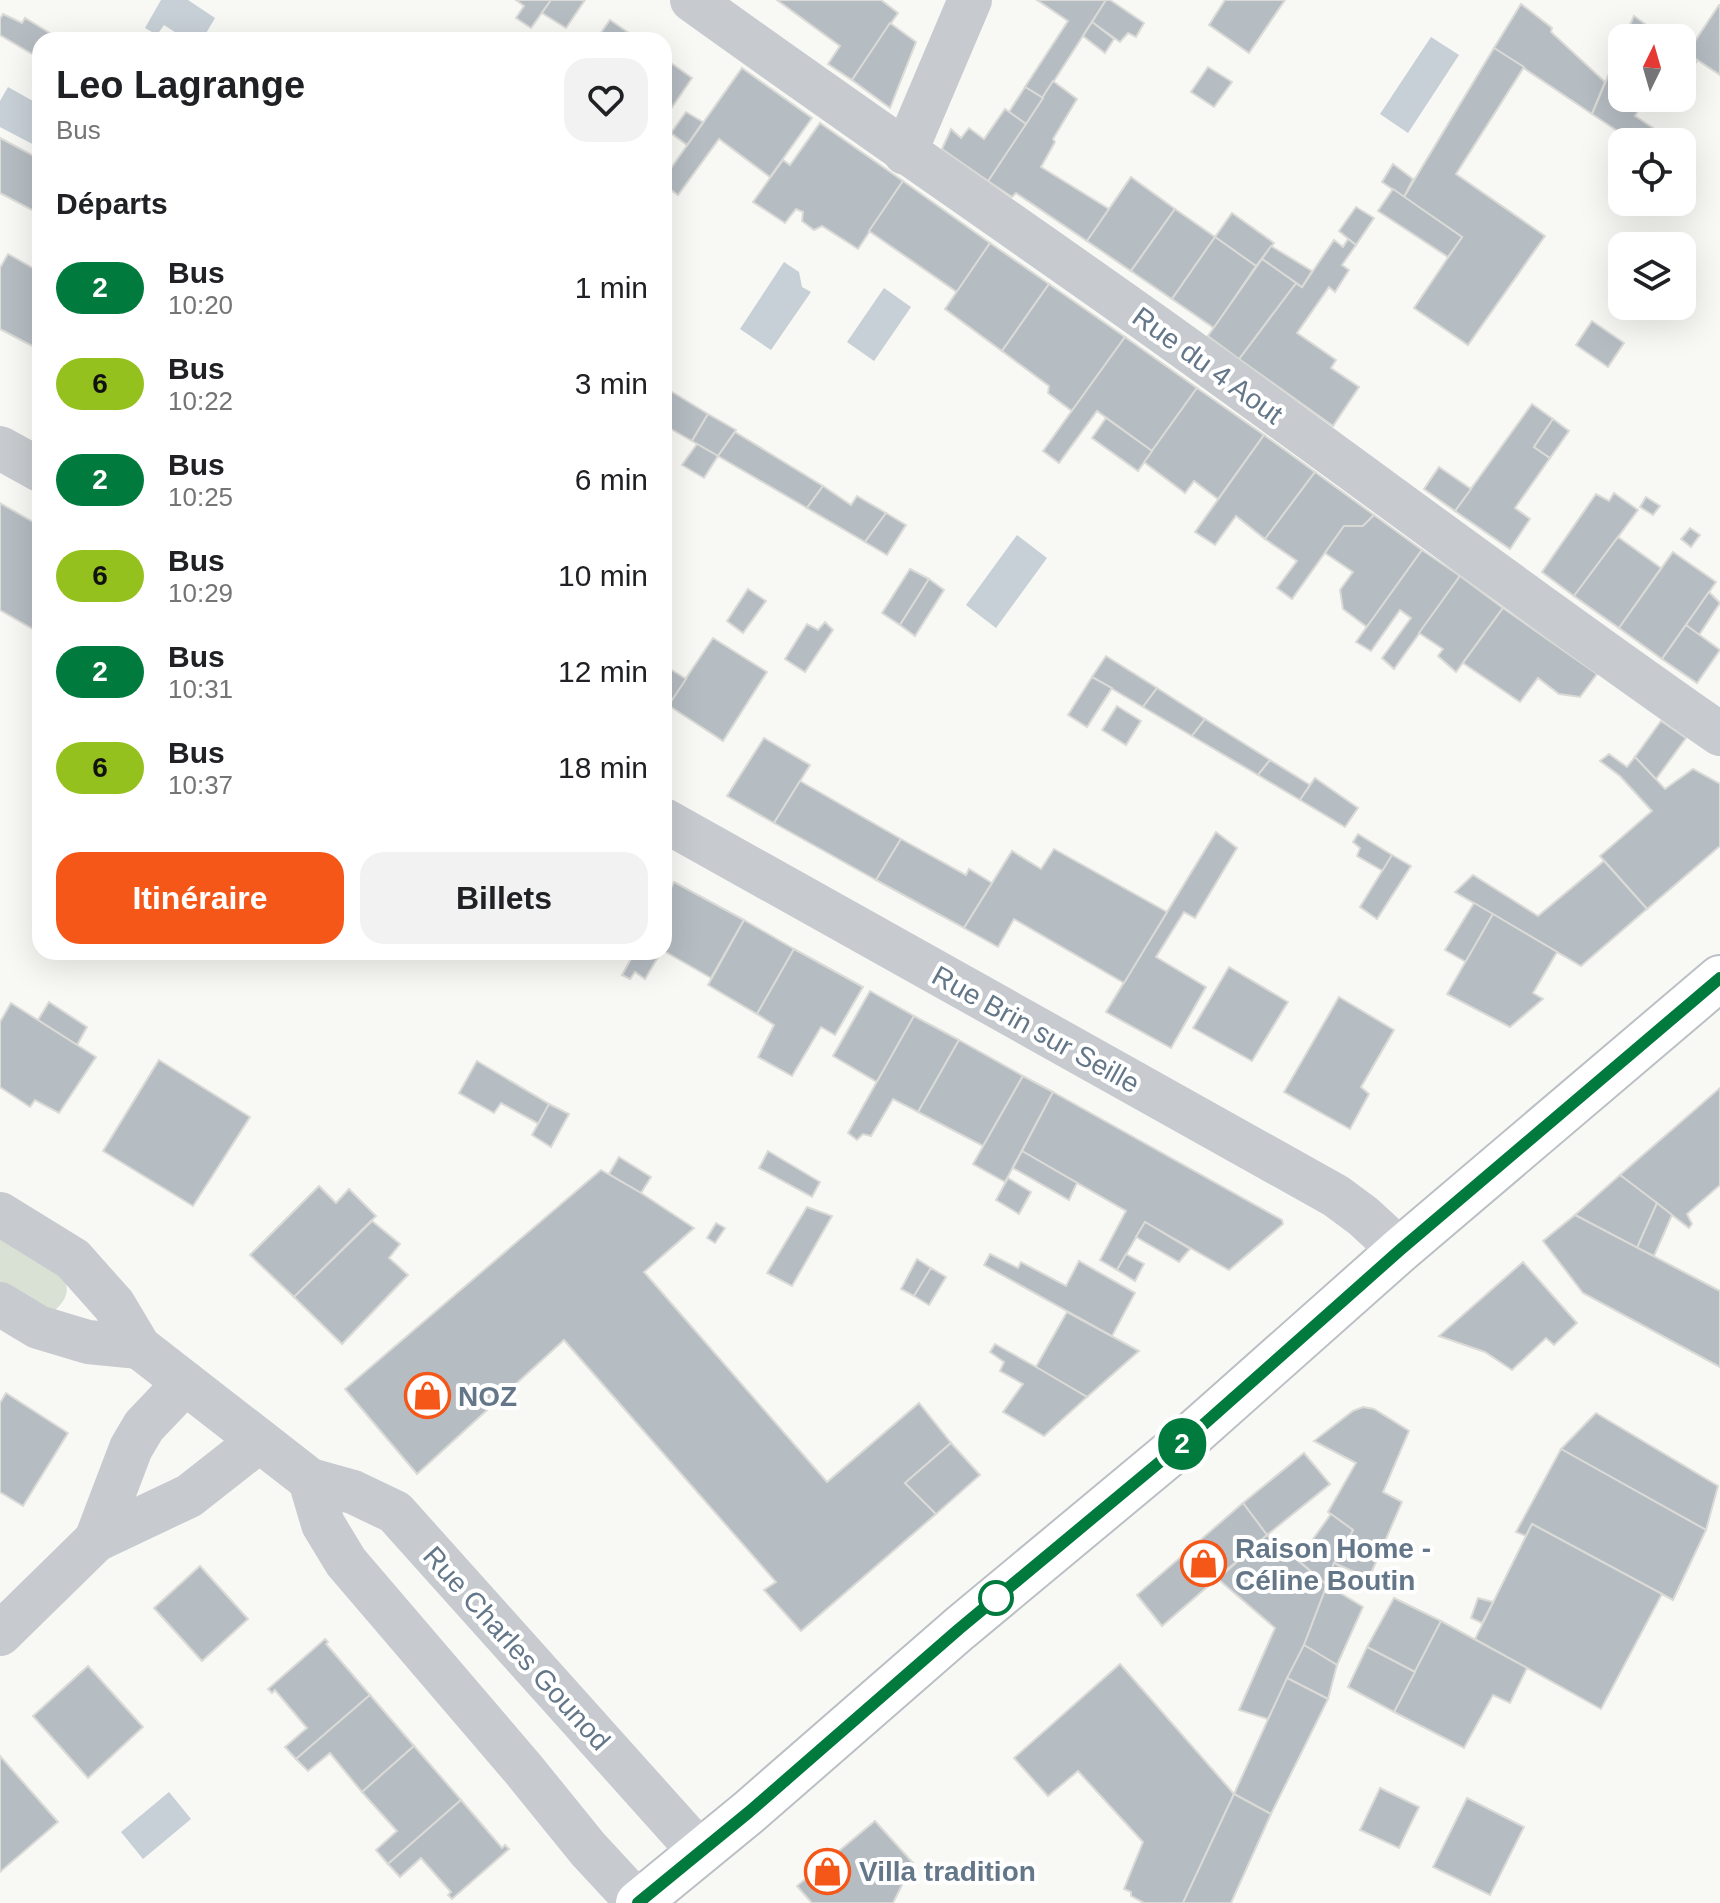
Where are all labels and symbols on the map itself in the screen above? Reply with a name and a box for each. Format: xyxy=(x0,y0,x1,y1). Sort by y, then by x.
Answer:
north arrow xyxy=(1608,24,1696,112)
street label: Rue du 4 Aout xyxy=(1127,301,1289,430)
street label: Rue Brin sur Seille xyxy=(927,960,1145,1099)
shop icon: NOZ xyxy=(403,1372,451,1420)
place label: NOZ xyxy=(458,1381,517,1412)
line badge: 2 xyxy=(1156,1418,1208,1470)
place label: Raison Home - Céline Boutin xyxy=(1235,1533,1431,1596)
street label: Rue Charles Gounod xyxy=(417,1540,616,1756)
shop icon: Raison Home - Céline Boutin xyxy=(1180,1540,1228,1588)
unlabelled marker xyxy=(979,1581,1013,1615)
shop icon: Villa tradition xyxy=(804,1847,852,1895)
place label: Villa tradition xyxy=(859,1856,1036,1887)

